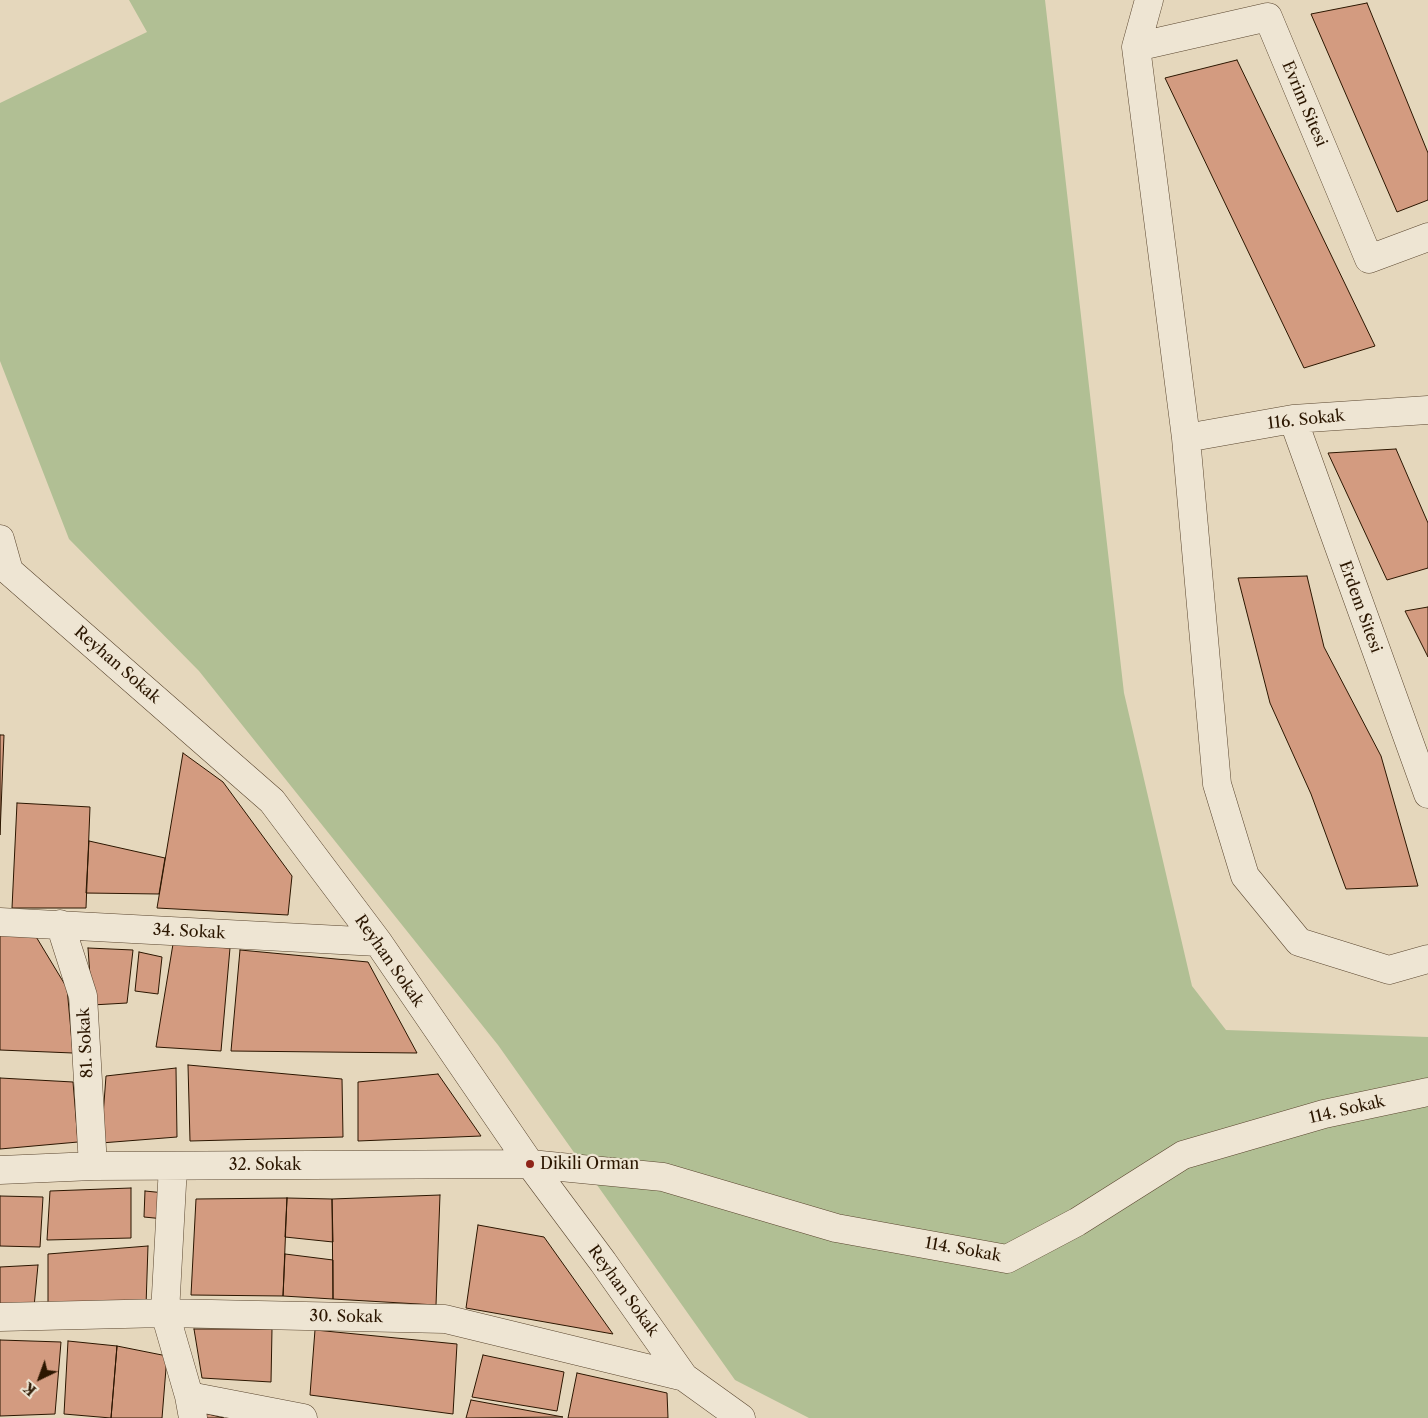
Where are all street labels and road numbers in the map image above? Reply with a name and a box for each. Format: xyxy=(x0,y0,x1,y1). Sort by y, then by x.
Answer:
street label: Evrim Sitesi xyxy=(1277,58,1331,150)
street label: 116. Sokak xyxy=(1267,406,1345,434)
street label: Erdem Sitesi xyxy=(1335,558,1385,656)
street label: Reyhan Sokak xyxy=(70,622,164,708)
street label: Reyhan Sokak xyxy=(350,911,428,1011)
street label: 34. Sokak xyxy=(152,921,226,943)
street label: 81. Sokak xyxy=(75,1007,97,1079)
street label: 114. Sokak xyxy=(1307,1092,1387,1128)
street label: 32. Sokak xyxy=(229,1155,301,1175)
street label: 114. Sokak xyxy=(923,1234,1003,1266)
street label: Reyhan Sokak xyxy=(584,1242,662,1340)
street label: 30. Sokak xyxy=(309,1307,383,1327)

